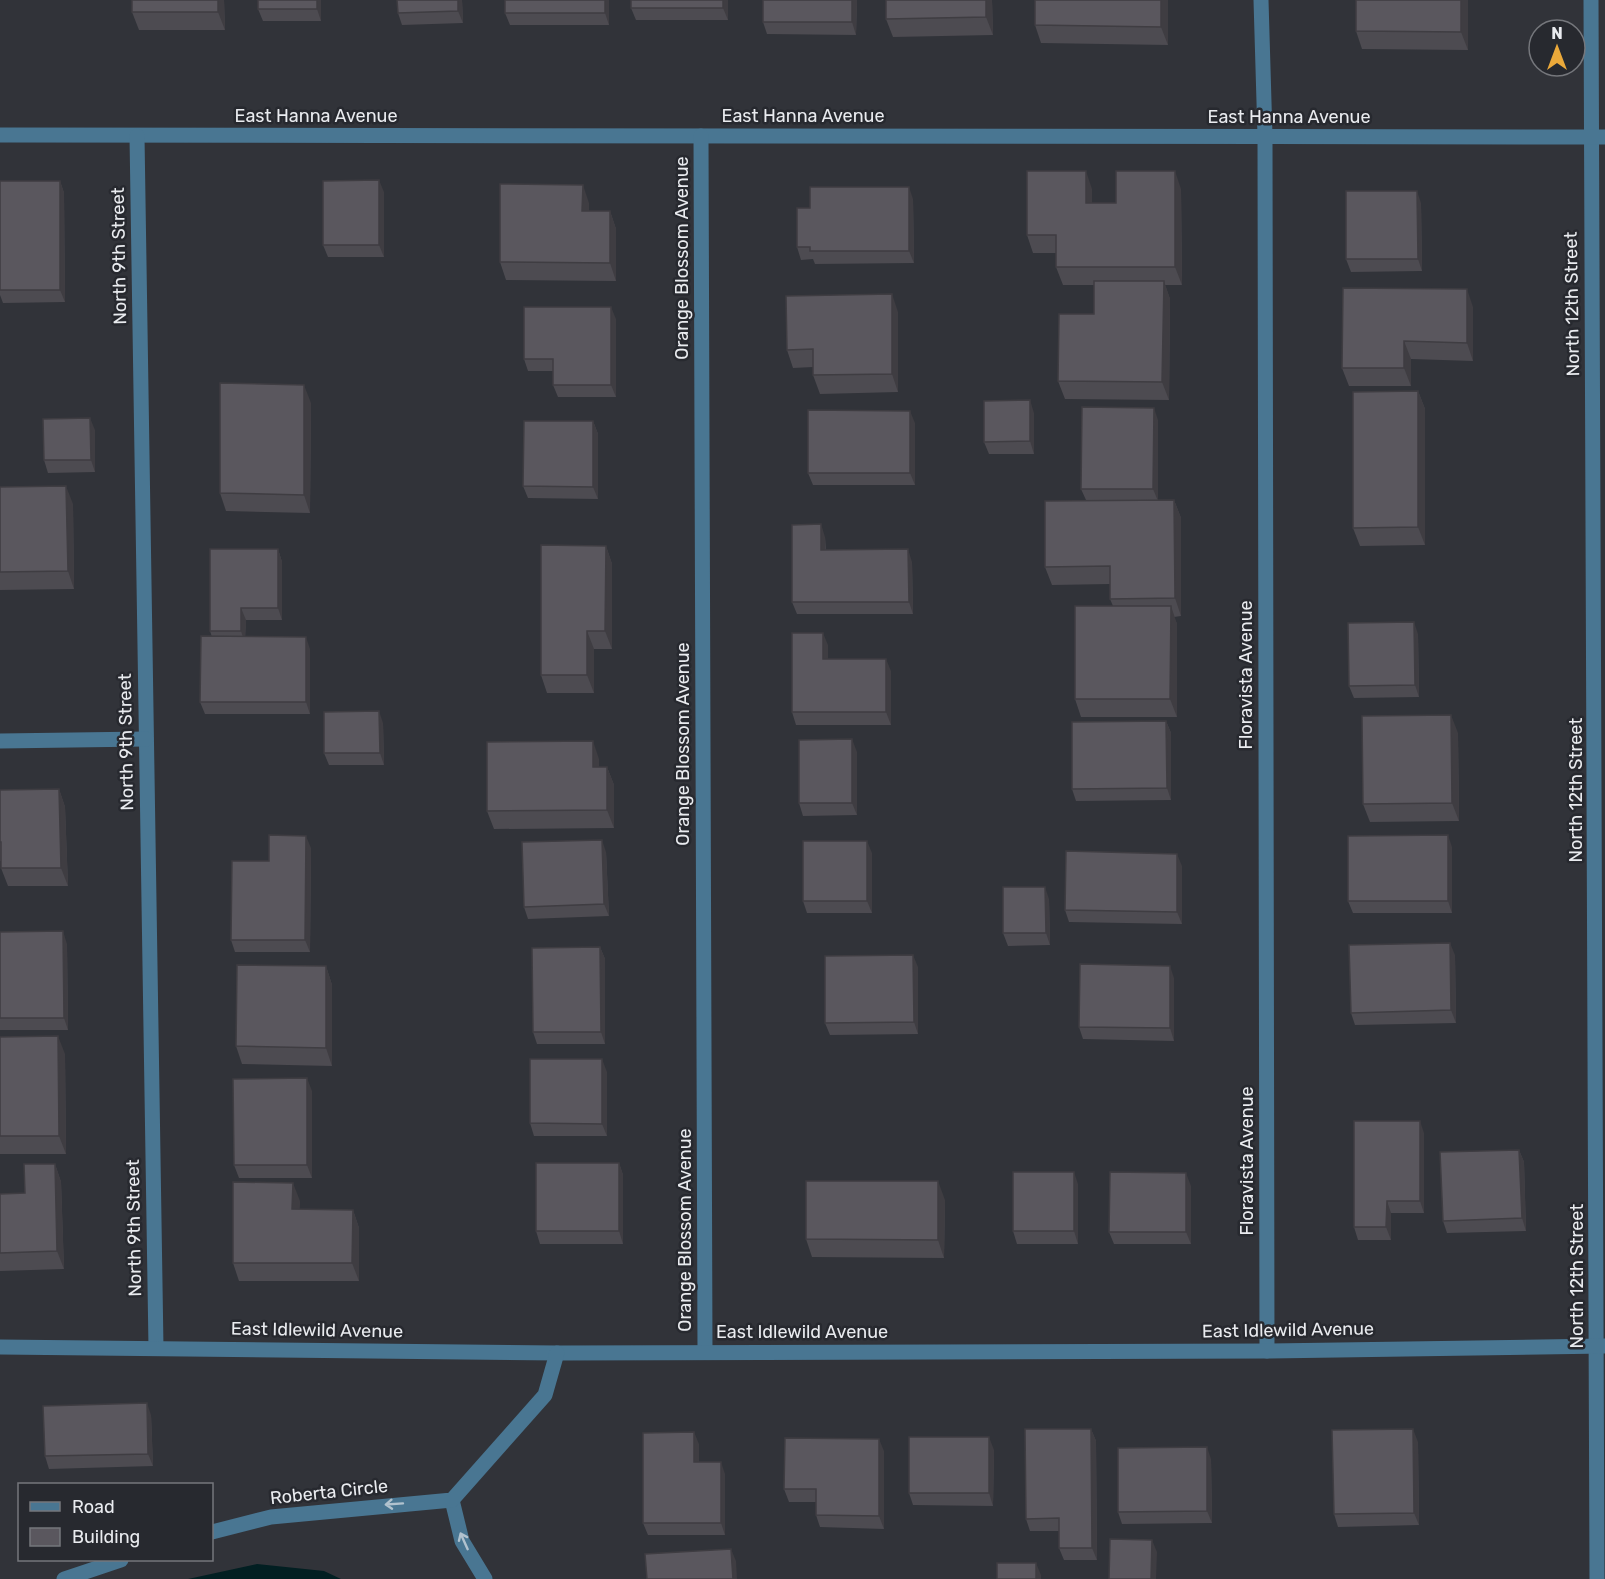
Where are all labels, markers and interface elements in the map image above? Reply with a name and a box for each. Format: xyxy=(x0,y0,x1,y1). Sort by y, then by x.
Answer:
north arrow xyxy=(1527,18,1587,78)
text: N xyxy=(1551,24,1563,43)
street label: East Hanna Avenue xyxy=(235,105,397,127)
street label: East Hanna Avenue xyxy=(722,105,884,127)
street label: East Hanna Avenue xyxy=(1208,106,1370,128)
street label: Orange Blossom Avenue xyxy=(671,156,693,360)
street label: North 9th Street xyxy=(107,187,131,325)
street label: North 12th Street xyxy=(1560,231,1584,377)
street label: Floravista Avenue xyxy=(1235,600,1257,750)
street label: Orange Blossom Avenue xyxy=(672,642,694,846)
street label: North 9th Street xyxy=(114,673,138,811)
street label: North 12th Street xyxy=(1565,718,1587,862)
street label: Floravista Avenue xyxy=(1236,1086,1258,1236)
street label: Orange Blossom Avenue xyxy=(674,1128,696,1332)
street label: North 9th Street xyxy=(122,1159,146,1297)
street label: North 12th Street xyxy=(1566,1204,1588,1348)
street label: East Idlewild Avenue xyxy=(231,1317,403,1343)
street label: East Idlewild Avenue xyxy=(1202,1317,1374,1343)
street label: East Idlewild Avenue xyxy=(716,1321,888,1343)
street label: Roberta Circle xyxy=(269,1475,389,1509)
legend xyxy=(18,1483,213,1561)
text: Road xyxy=(72,1496,115,1518)
one-way arrow xyxy=(385,1499,404,1510)
text: Building xyxy=(72,1526,140,1548)
one-way arrow xyxy=(458,1533,469,1551)

